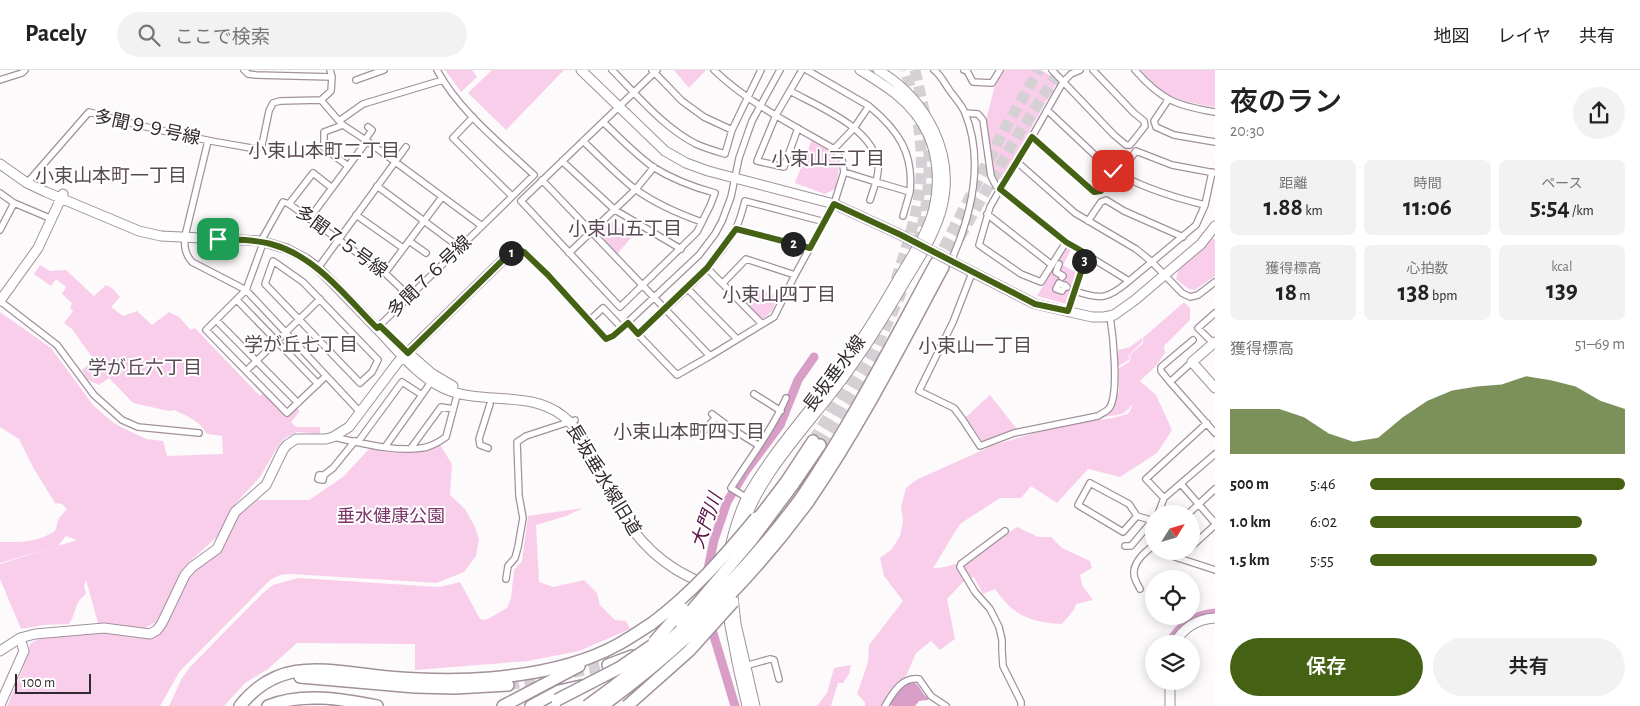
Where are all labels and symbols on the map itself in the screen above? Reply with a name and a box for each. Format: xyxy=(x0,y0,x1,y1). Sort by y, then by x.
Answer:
street label: 多聞９９号線 xyxy=(92,106,202,148)
district label: 小束山本町二丁目 xyxy=(248,141,400,161)
district label: 小束山三丁目 xyxy=(771,149,885,169)
pin xyxy=(1092,150,1134,192)
district label: 小束山本町一丁目 xyxy=(35,166,187,186)
street label: 多聞７５号線 xyxy=(292,201,391,281)
pin xyxy=(197,218,239,260)
district label: 小束山五丁目 xyxy=(568,219,682,239)
street label: 多聞７６号線 xyxy=(384,232,475,321)
pin: 2 xyxy=(780,232,806,256)
pin: 1 xyxy=(498,240,524,266)
pin: 3 xyxy=(1072,248,1096,274)
district label: 小束山四丁目 xyxy=(722,285,836,305)
street label: 長坂垂水線 xyxy=(799,331,869,415)
district label: 学が丘七丁目 xyxy=(244,334,358,355)
district label: 小束山一丁目 xyxy=(918,336,1032,356)
district label: 学が丘六丁目 xyxy=(88,357,202,378)
street label: 長坂垂水線旧道 xyxy=(563,420,645,539)
district label: 小束山本町四丁目 xyxy=(613,422,765,442)
water label: 大門川 xyxy=(687,489,726,551)
north arrow xyxy=(1145,505,1200,560)
park label: 垂水健康公園 xyxy=(337,506,445,526)
scale bar xyxy=(15,671,91,694)

